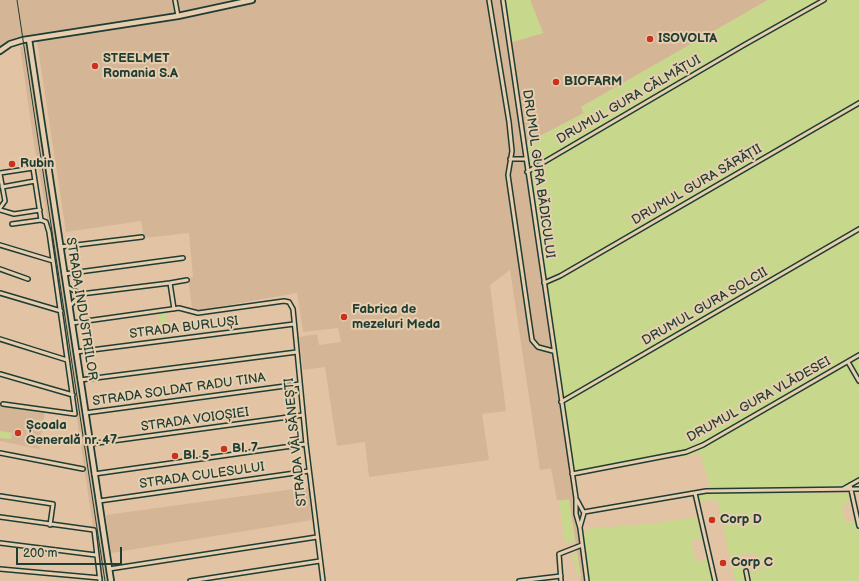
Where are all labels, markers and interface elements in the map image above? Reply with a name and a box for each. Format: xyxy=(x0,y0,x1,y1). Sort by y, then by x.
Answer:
place label: ISOVOLTA xyxy=(658,31,717,47)
marker: ISOVOLTA xyxy=(645,34,655,44)
place label: STEELMET Romania S.A xyxy=(103,51,178,82)
street label: DRUMUL GURA CĂLMĂȚUI xyxy=(554,52,704,148)
marker: STEELMET Romania S.A xyxy=(90,61,100,71)
place label: BIOFARM xyxy=(564,74,622,90)
marker: BIOFARM xyxy=(551,77,561,87)
street label: DRUMUL GURA BĂDICULUI xyxy=(518,89,558,259)
street label: DRUMUL GURA SĂRĂȚII xyxy=(629,141,765,229)
place label: Rubin xyxy=(20,156,54,172)
marker: Rubin xyxy=(7,159,17,169)
street label: STRADA INDUSTRIILOR xyxy=(62,236,100,382)
street label: DRUMUL GURA SOLCII xyxy=(640,265,770,349)
place label: Fabrica de mezeluri Meda xyxy=(352,302,440,333)
marker: Fabrica de mezeluri Meda xyxy=(339,312,349,322)
street label: STRADA BURLUȘI xyxy=(129,314,239,342)
street label: DRUMUL GURA VLĂDESEI xyxy=(684,354,834,446)
street label: STRADA SOLDAT RADU TINA xyxy=(91,370,267,410)
street label: STRADA VÂLSĂNEȘTI xyxy=(281,377,311,507)
street label: STRADA VOIOȘIEI xyxy=(140,405,250,435)
place label: Școala Generală nr. 47 xyxy=(26,418,117,449)
marker: Școala Generală nr. 47 xyxy=(13,428,23,438)
place label: Bl. 7 xyxy=(232,441,258,457)
marker: Bl. 7 xyxy=(219,444,229,454)
place label: Bl. 5 xyxy=(183,448,209,464)
marker: Bl. 5 xyxy=(170,451,180,461)
street label: STRADA CULESULUI xyxy=(138,459,266,493)
place label: Corp D xyxy=(720,512,762,528)
marker: Corp D xyxy=(707,515,717,525)
scale bar xyxy=(18,539,124,565)
text: 200 m xyxy=(23,546,57,561)
place label: Corp C xyxy=(731,555,773,571)
marker: Corp C xyxy=(718,558,728,568)

